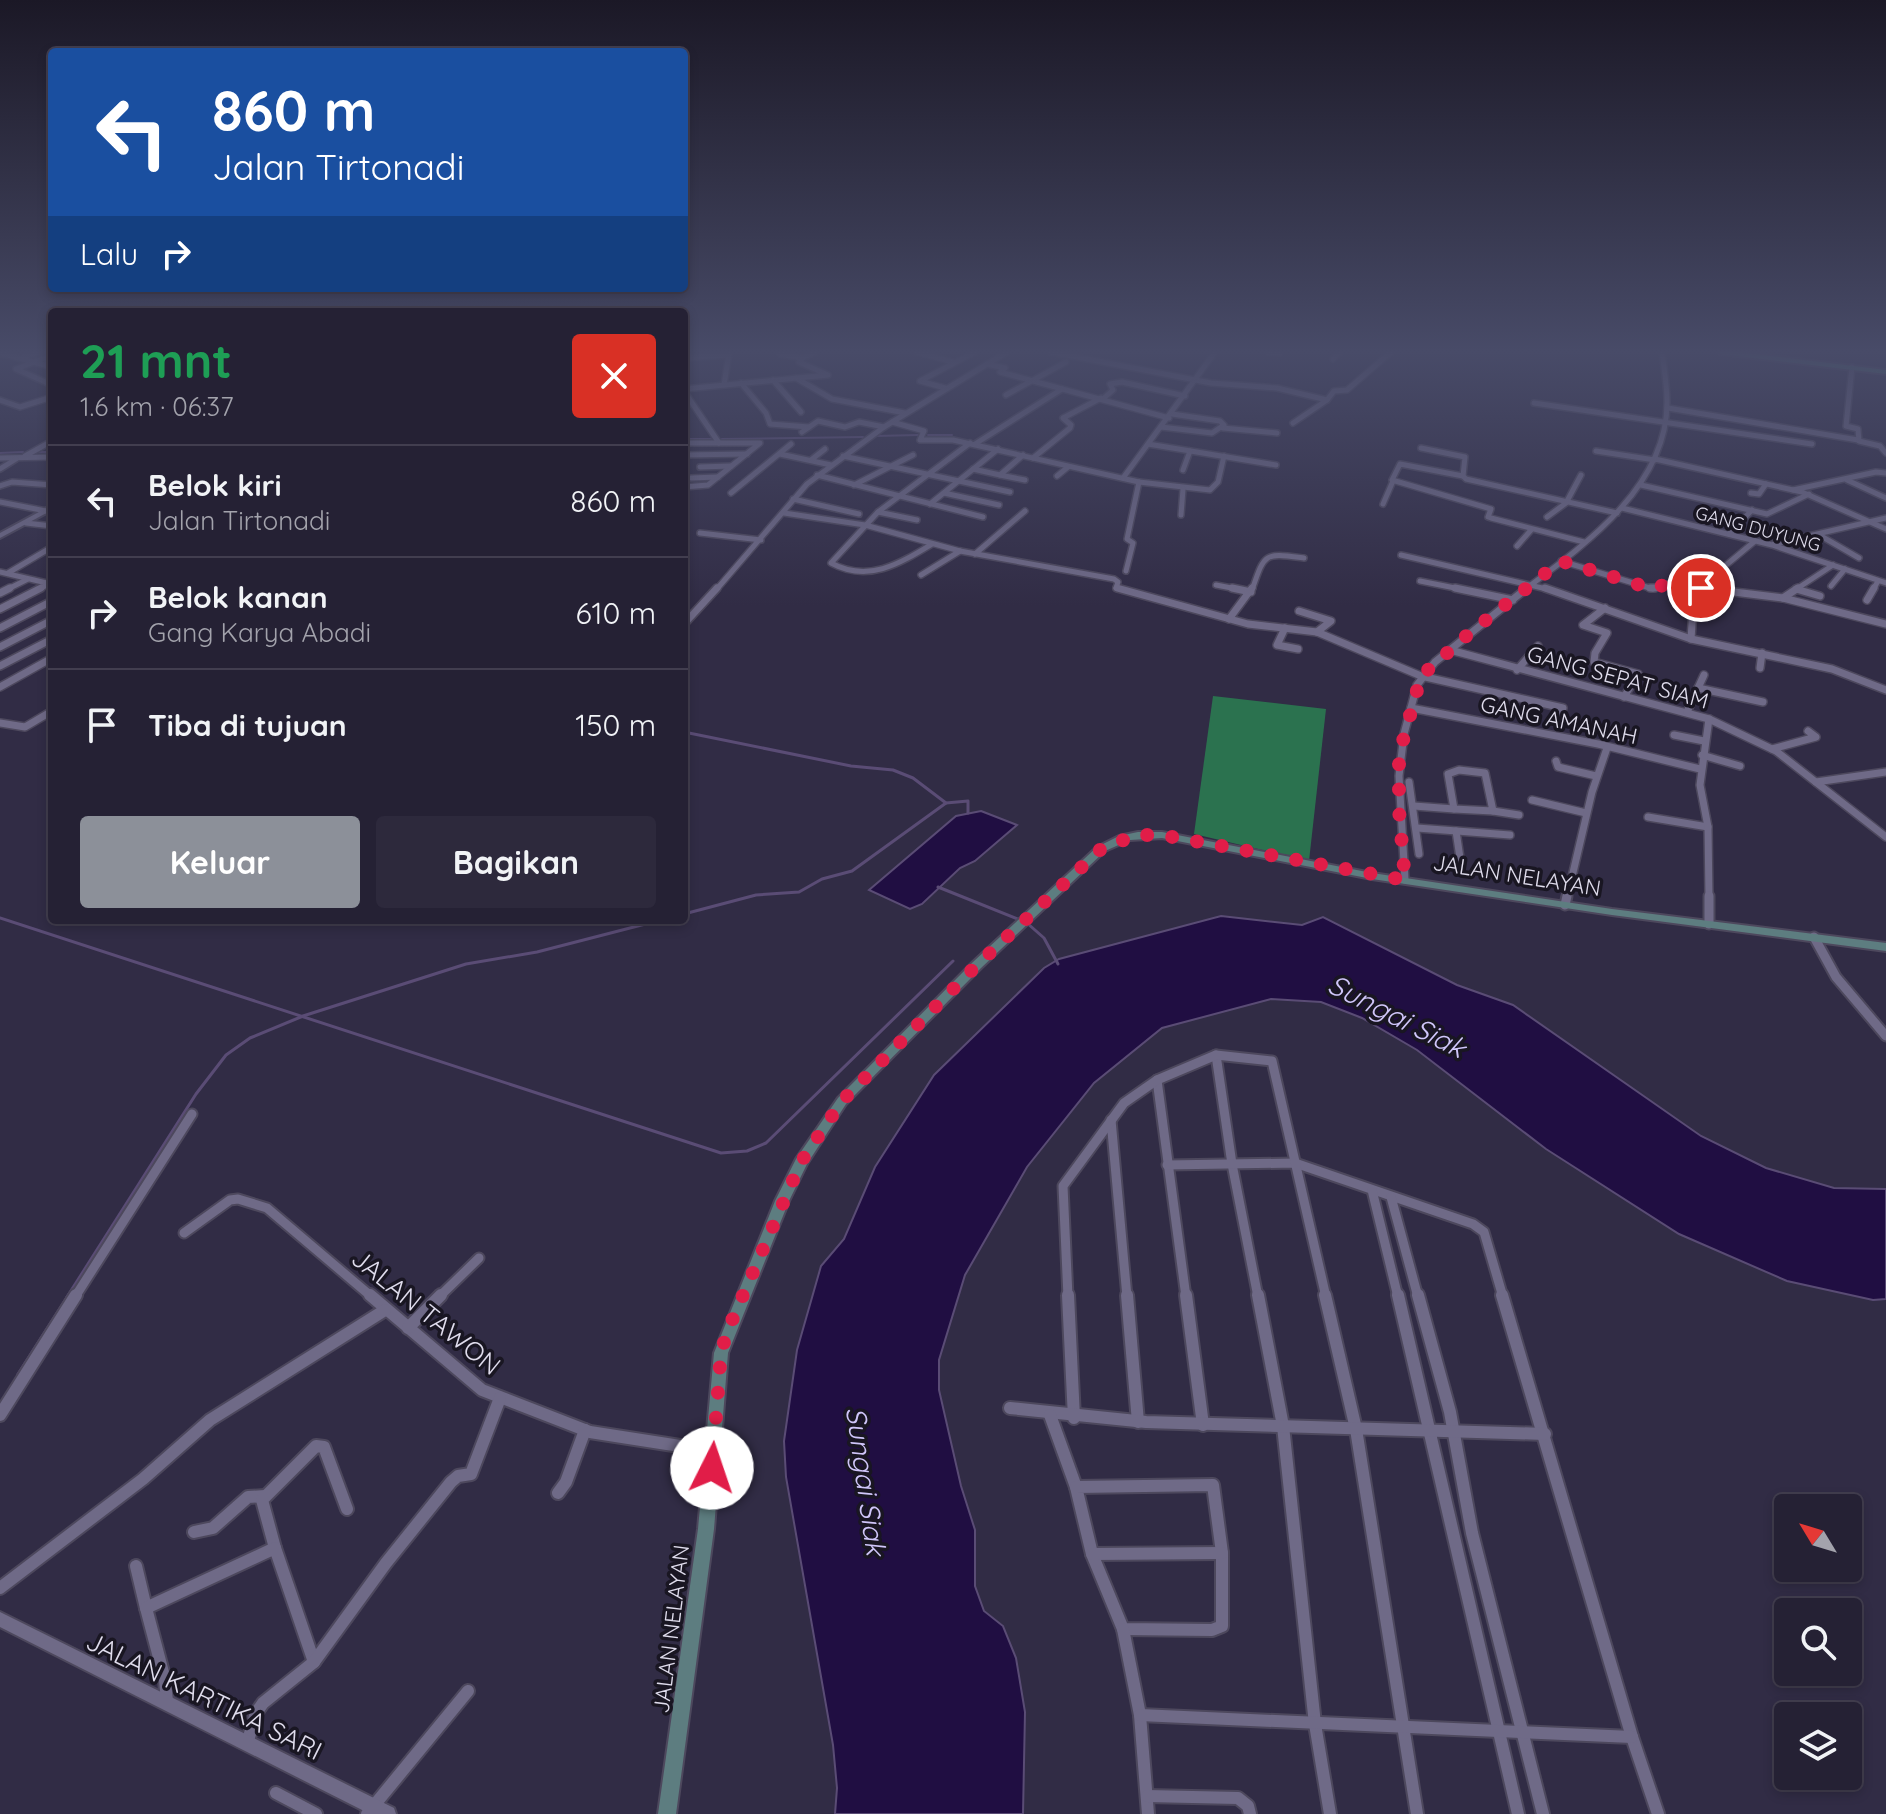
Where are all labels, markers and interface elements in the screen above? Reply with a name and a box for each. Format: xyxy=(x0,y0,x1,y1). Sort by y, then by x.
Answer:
text: 860 m xyxy=(212,75,375,145)
icon: left xyxy=(80,80,184,184)
text: Jalan Tirtonadi xyxy=(212,144,464,189)
icon: right xyxy=(154,232,198,276)
text: Lalu xyxy=(80,235,138,273)
text: 21 mnt xyxy=(80,330,232,390)
button: close xyxy=(572,334,656,418)
text: 1.6 km · 06:37 xyxy=(80,390,234,423)
text: Belok kiri xyxy=(148,466,282,504)
icon: left xyxy=(80,479,124,523)
text: 860 m xyxy=(570,482,656,520)
street label: GANG DUYUNG xyxy=(1693,501,1823,556)
text: Jalan Tirtonadi xyxy=(148,504,330,537)
pin xyxy=(1667,554,1735,622)
icon: arrive xyxy=(1679,566,1723,610)
text: Belok kanan xyxy=(148,578,328,616)
icon: right xyxy=(80,591,124,635)
text: 610 m xyxy=(576,594,656,632)
text: Gang Karya Abadi xyxy=(148,616,371,649)
street label: GANG SEPAT SIAM xyxy=(1524,639,1712,715)
street label: GANG AMANAH xyxy=(1478,690,1640,750)
icon: arrive xyxy=(80,703,124,747)
text: Tiba di tujuan xyxy=(148,706,347,744)
text: 150 m xyxy=(575,706,656,744)
button: Keluar xyxy=(80,816,360,908)
button: Bagikan xyxy=(376,816,656,908)
street label: JALAN NELAYAN xyxy=(1431,848,1603,902)
water label: Sungai Siak xyxy=(1323,966,1474,1066)
street label: JALAN TAWON xyxy=(345,1241,508,1382)
water label: Sungai Siak xyxy=(839,1404,895,1560)
position arrow xyxy=(670,1426,754,1510)
north arrow xyxy=(1774,1494,1862,1582)
map controls xyxy=(1774,1494,1862,1790)
street label: JALAN NELAYAN xyxy=(647,1543,695,1715)
button: search xyxy=(1774,1598,1862,1686)
street label: JALAN KARTIKA SARI xyxy=(81,1624,328,1767)
button: layers xyxy=(1774,1702,1862,1790)

